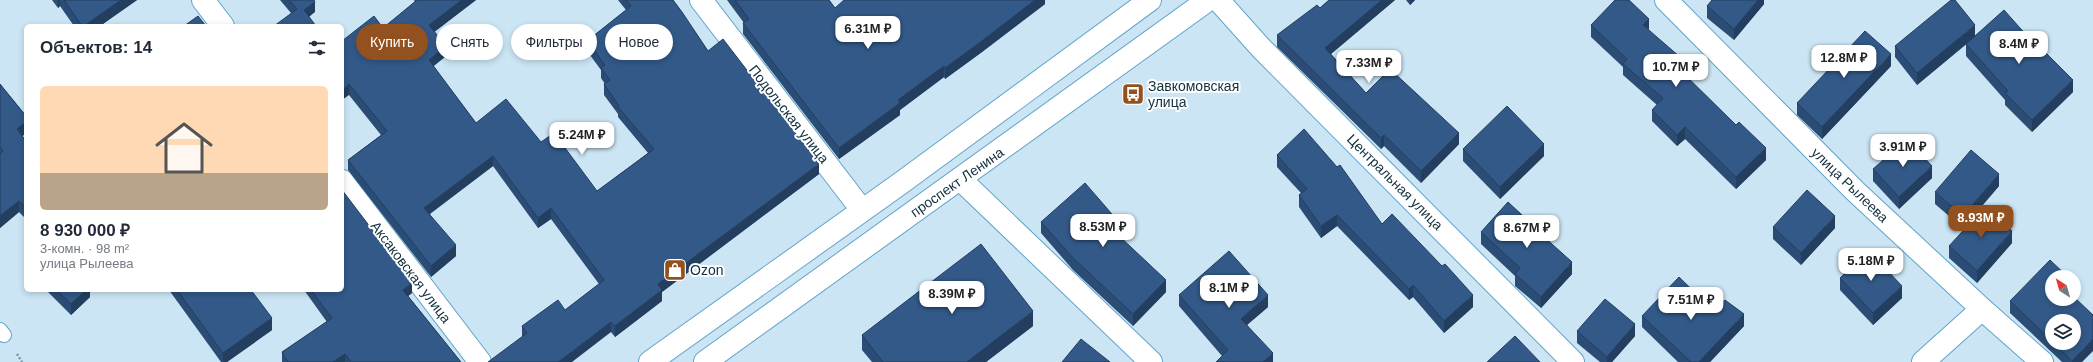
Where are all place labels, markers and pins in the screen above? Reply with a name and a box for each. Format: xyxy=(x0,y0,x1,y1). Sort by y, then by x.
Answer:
pin: 6.31M ₽ xyxy=(831,16,905,50)
pin: 8.4M ₽ xyxy=(1986,31,2052,65)
pin: 12.8M ₽ xyxy=(1807,45,1881,79)
pin: 7.33M ₽ xyxy=(1332,50,1406,84)
pin: 10.7M ₽ xyxy=(1639,54,1713,88)
place label: Завкомовская улица xyxy=(1148,78,1239,110)
bus stop icon: Завкомовская улица xyxy=(1120,81,1146,107)
pin: 5.24M ₽ xyxy=(545,122,619,156)
pin: 3.91M ₽ xyxy=(1866,134,1940,168)
pin: 8.93M ₽ xyxy=(1944,205,2018,239)
pin: 8.53M ₽ xyxy=(1066,214,1140,248)
pin: 8.67M ₽ xyxy=(1490,215,1564,249)
pin: 5.18M ₽ xyxy=(1834,248,1908,282)
shop icon: Ozon xyxy=(662,257,688,283)
place label: Ozon xyxy=(690,262,723,278)
pin: 8.1M ₽ xyxy=(1196,275,1262,309)
pin: 8.39M ₽ xyxy=(915,281,989,315)
pin: 7.51M ₽ xyxy=(1654,287,1728,321)

